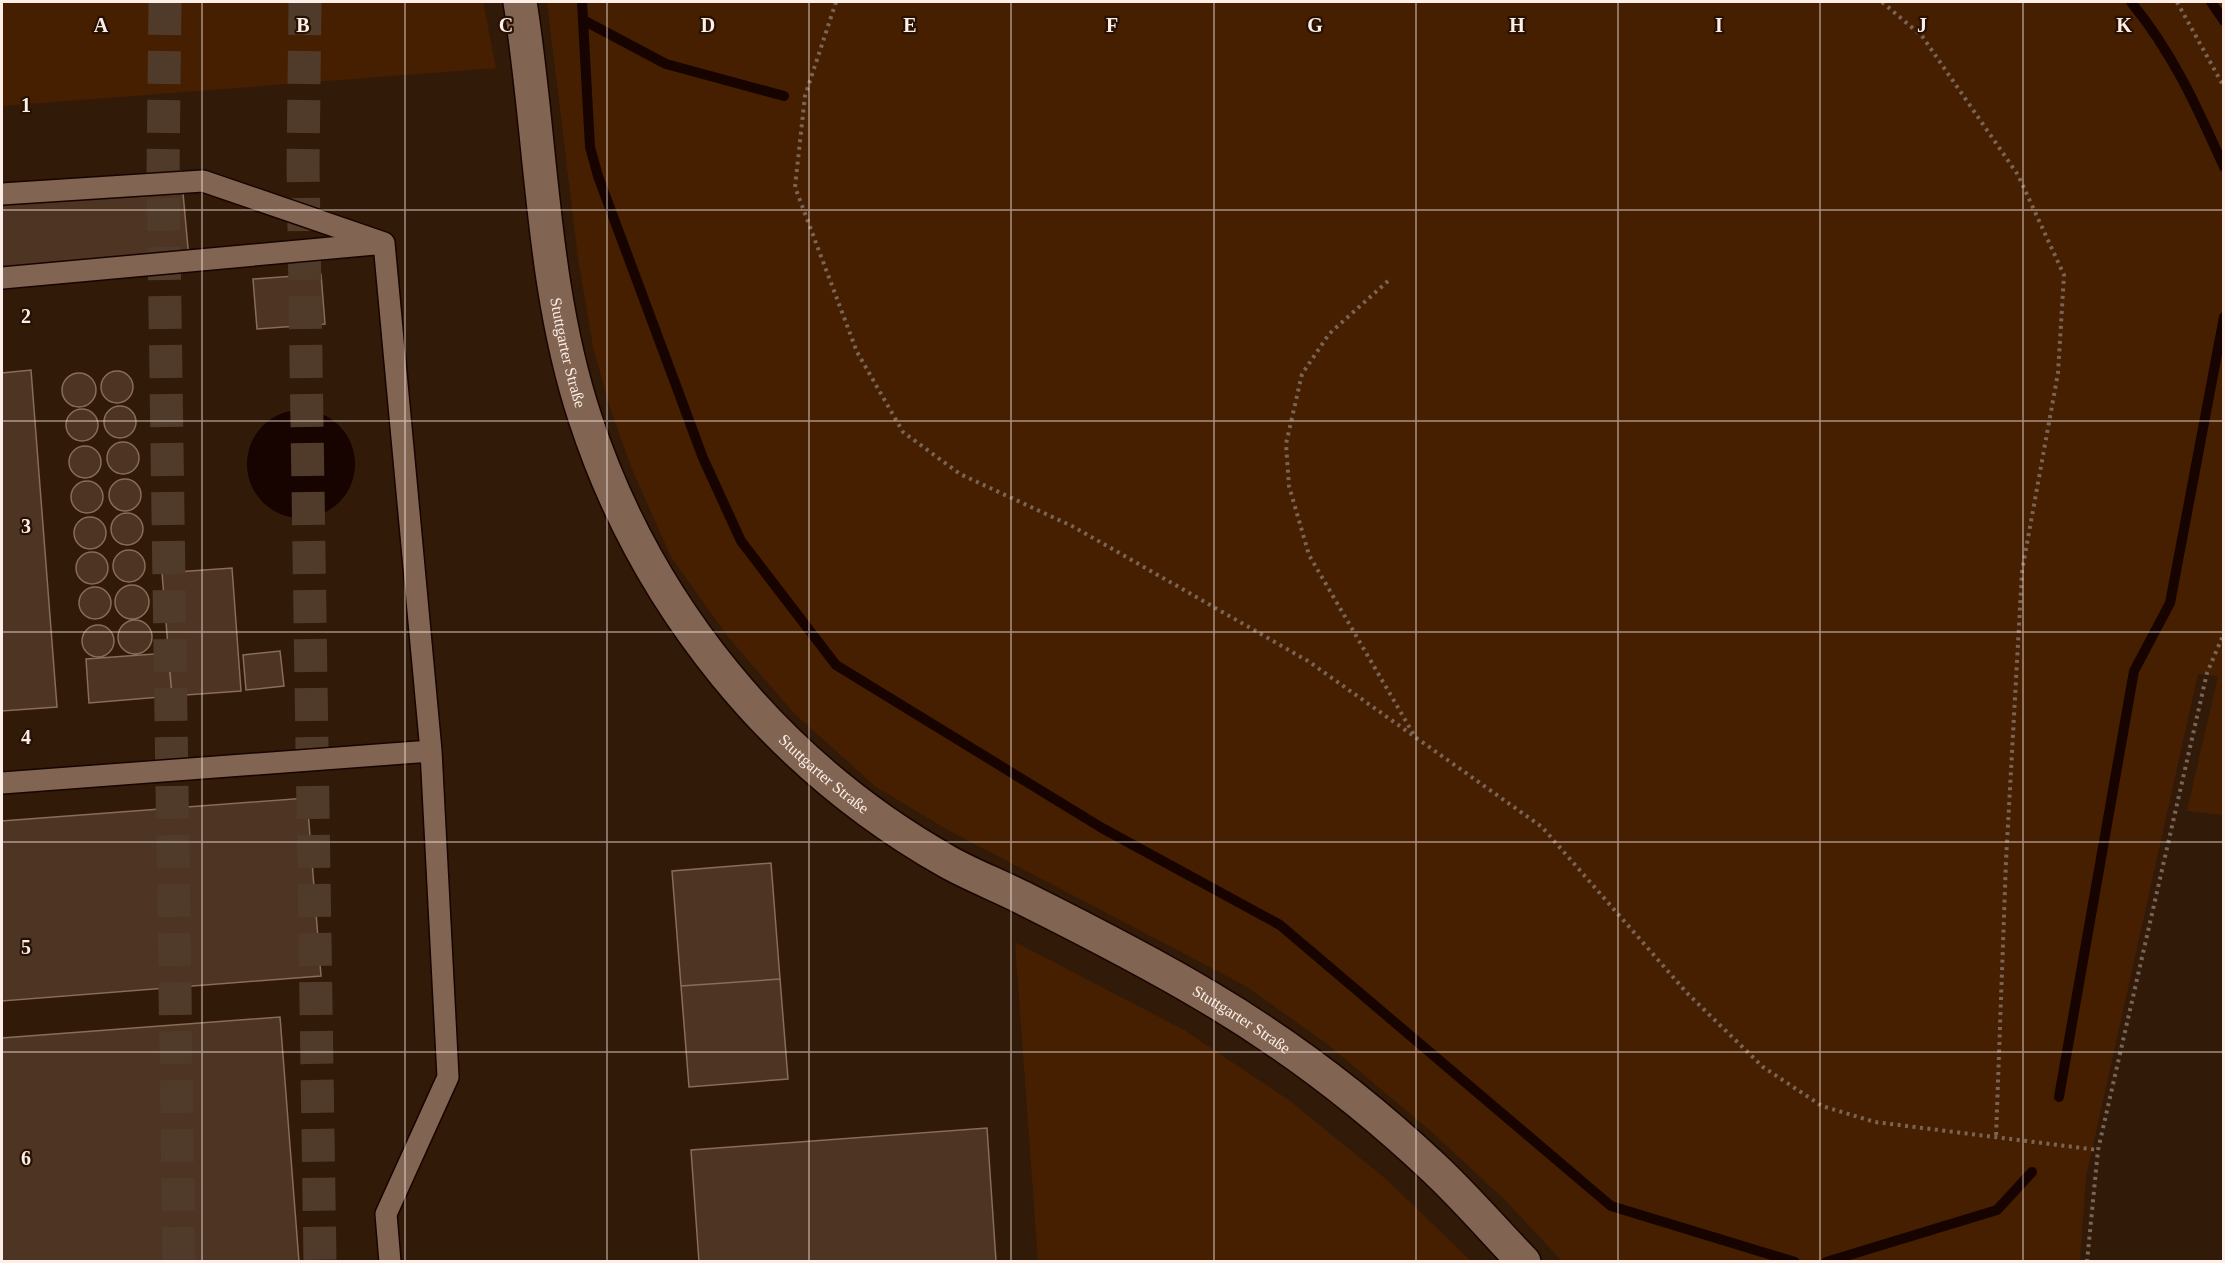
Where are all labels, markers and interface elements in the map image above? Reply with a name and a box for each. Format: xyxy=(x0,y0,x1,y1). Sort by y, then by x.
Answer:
text: A xyxy=(94,14,109,36)
text: B xyxy=(296,14,310,36)
text: C xyxy=(499,14,513,36)
text: D xyxy=(701,14,715,36)
text: E xyxy=(903,14,917,36)
text: F xyxy=(1106,14,1118,36)
text: G xyxy=(1307,14,1323,36)
text: H xyxy=(1509,14,1525,36)
text: I xyxy=(1715,14,1723,36)
text: J xyxy=(1917,14,1927,36)
text: K xyxy=(2116,14,2132,36)
text: 1 xyxy=(21,94,31,116)
street label: Stuttgarter Straße xyxy=(547,296,589,410)
text: 2 xyxy=(21,305,31,327)
text: 3 xyxy=(21,515,31,537)
text: 4 xyxy=(21,726,31,748)
street label: Stuttgarter Straße xyxy=(776,731,872,817)
text: 5 xyxy=(21,936,31,958)
street label: Stuttgarter Straße xyxy=(1190,982,1294,1057)
text: 6 xyxy=(21,1147,31,1169)

